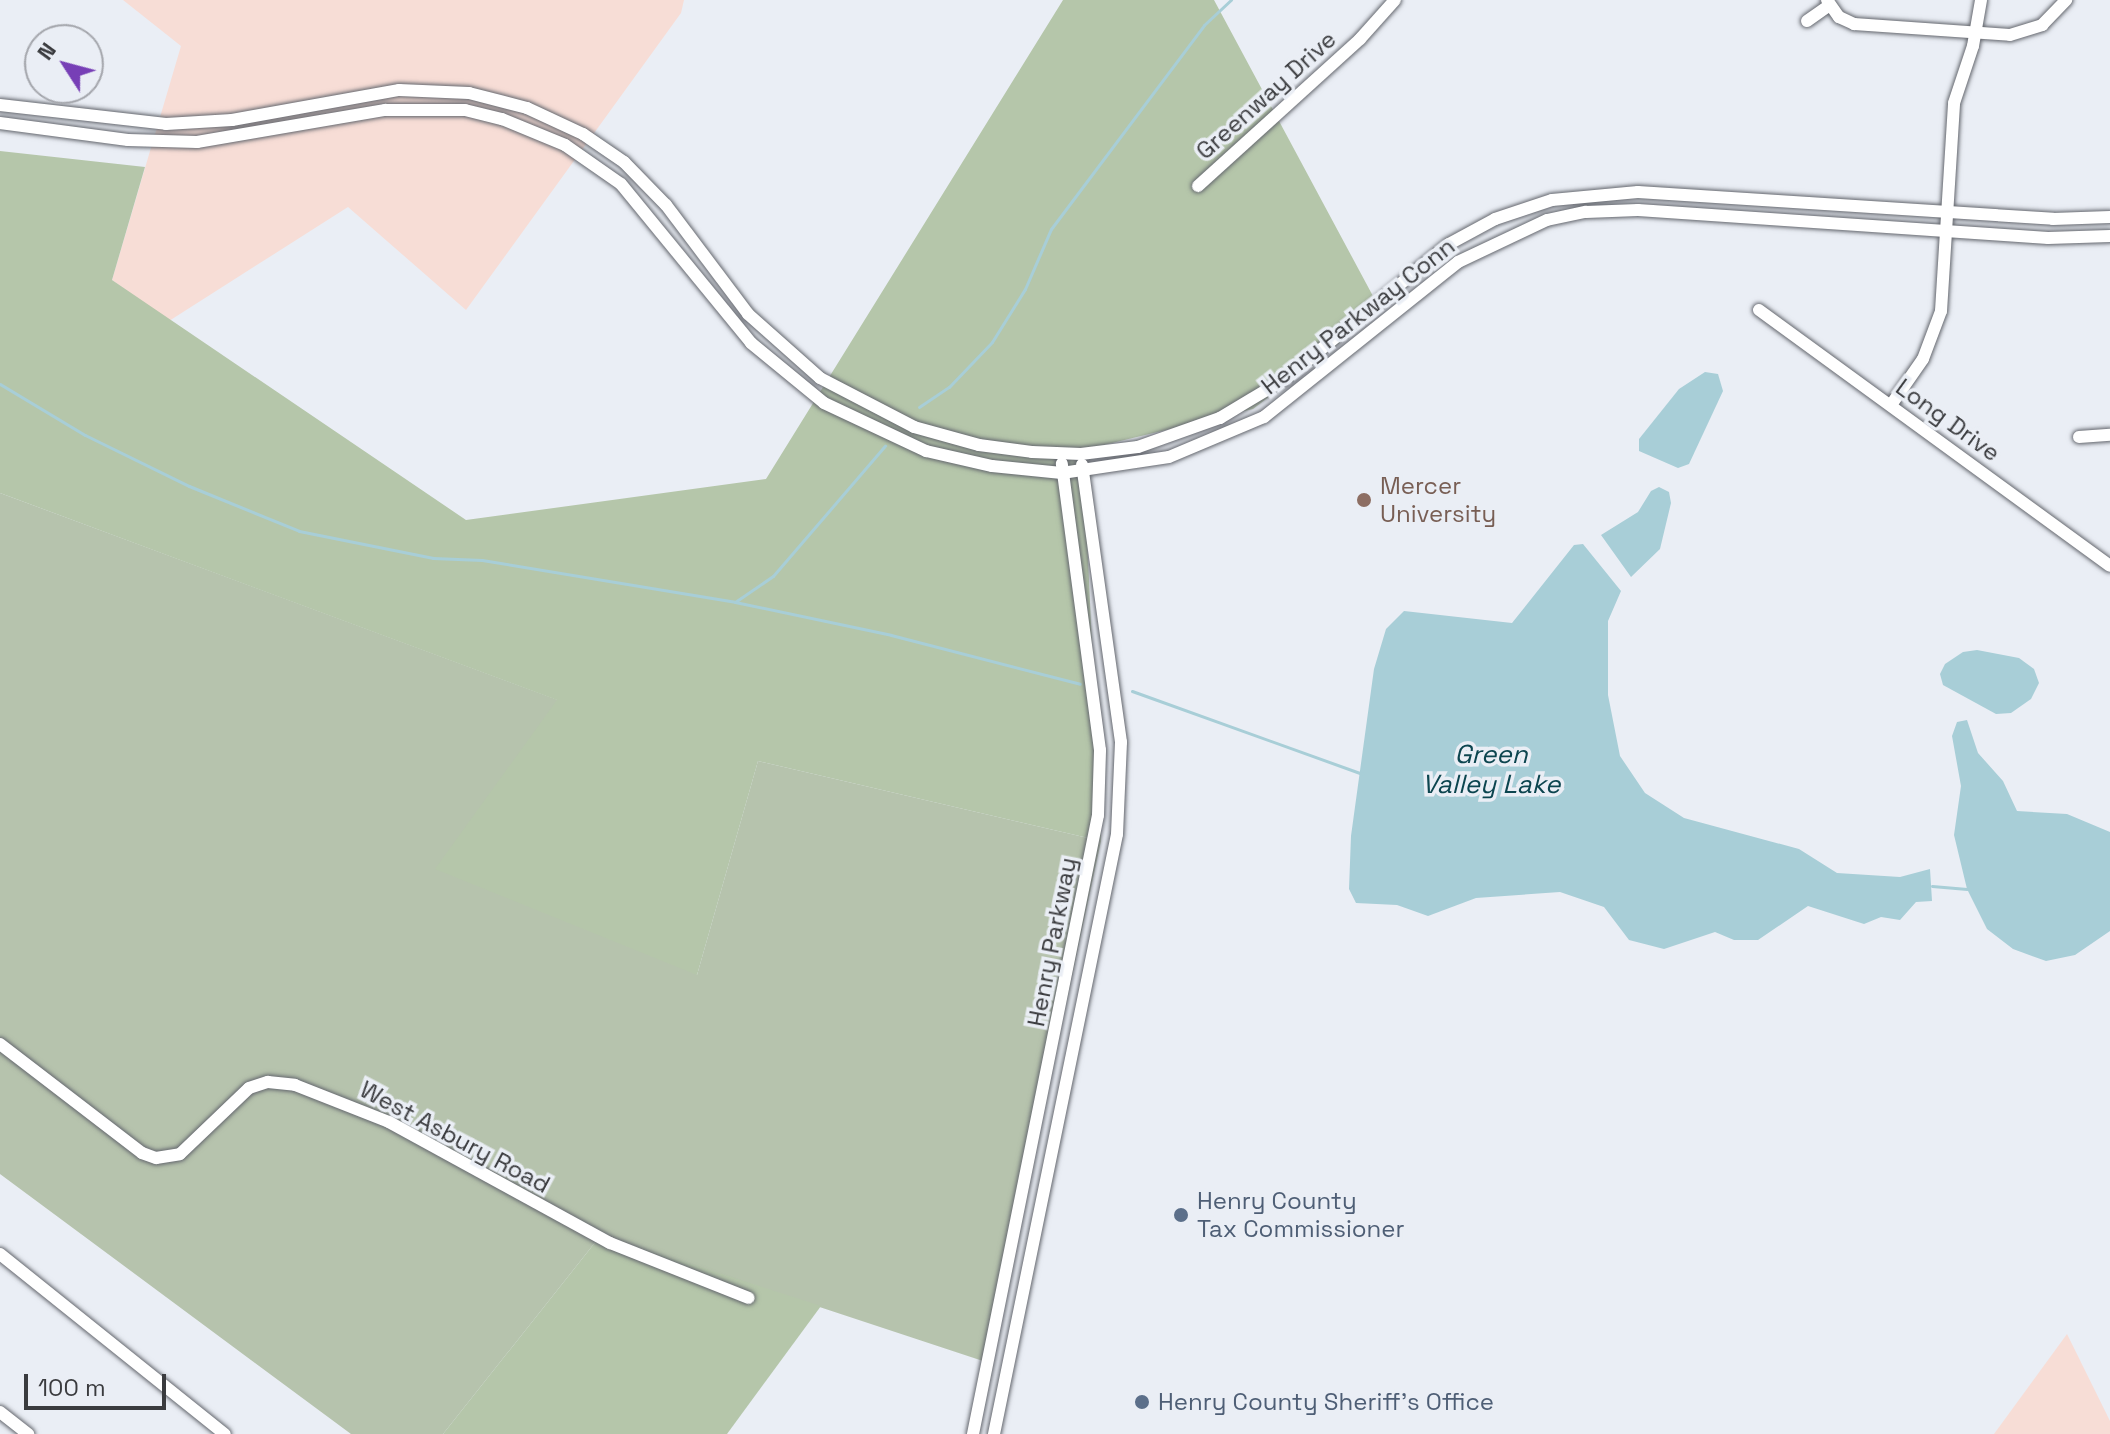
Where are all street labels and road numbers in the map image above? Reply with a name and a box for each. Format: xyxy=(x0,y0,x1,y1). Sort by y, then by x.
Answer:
street label: Greenway Drive xyxy=(1190,25,1342,165)
street label: Henry Parkway Conn xyxy=(1256,232,1460,400)
street label: Long Drive xyxy=(1890,373,2006,467)
street label: Henry Parkway xyxy=(1021,855,1083,1029)
street label: West Asbury Road xyxy=(355,1075,555,1199)

